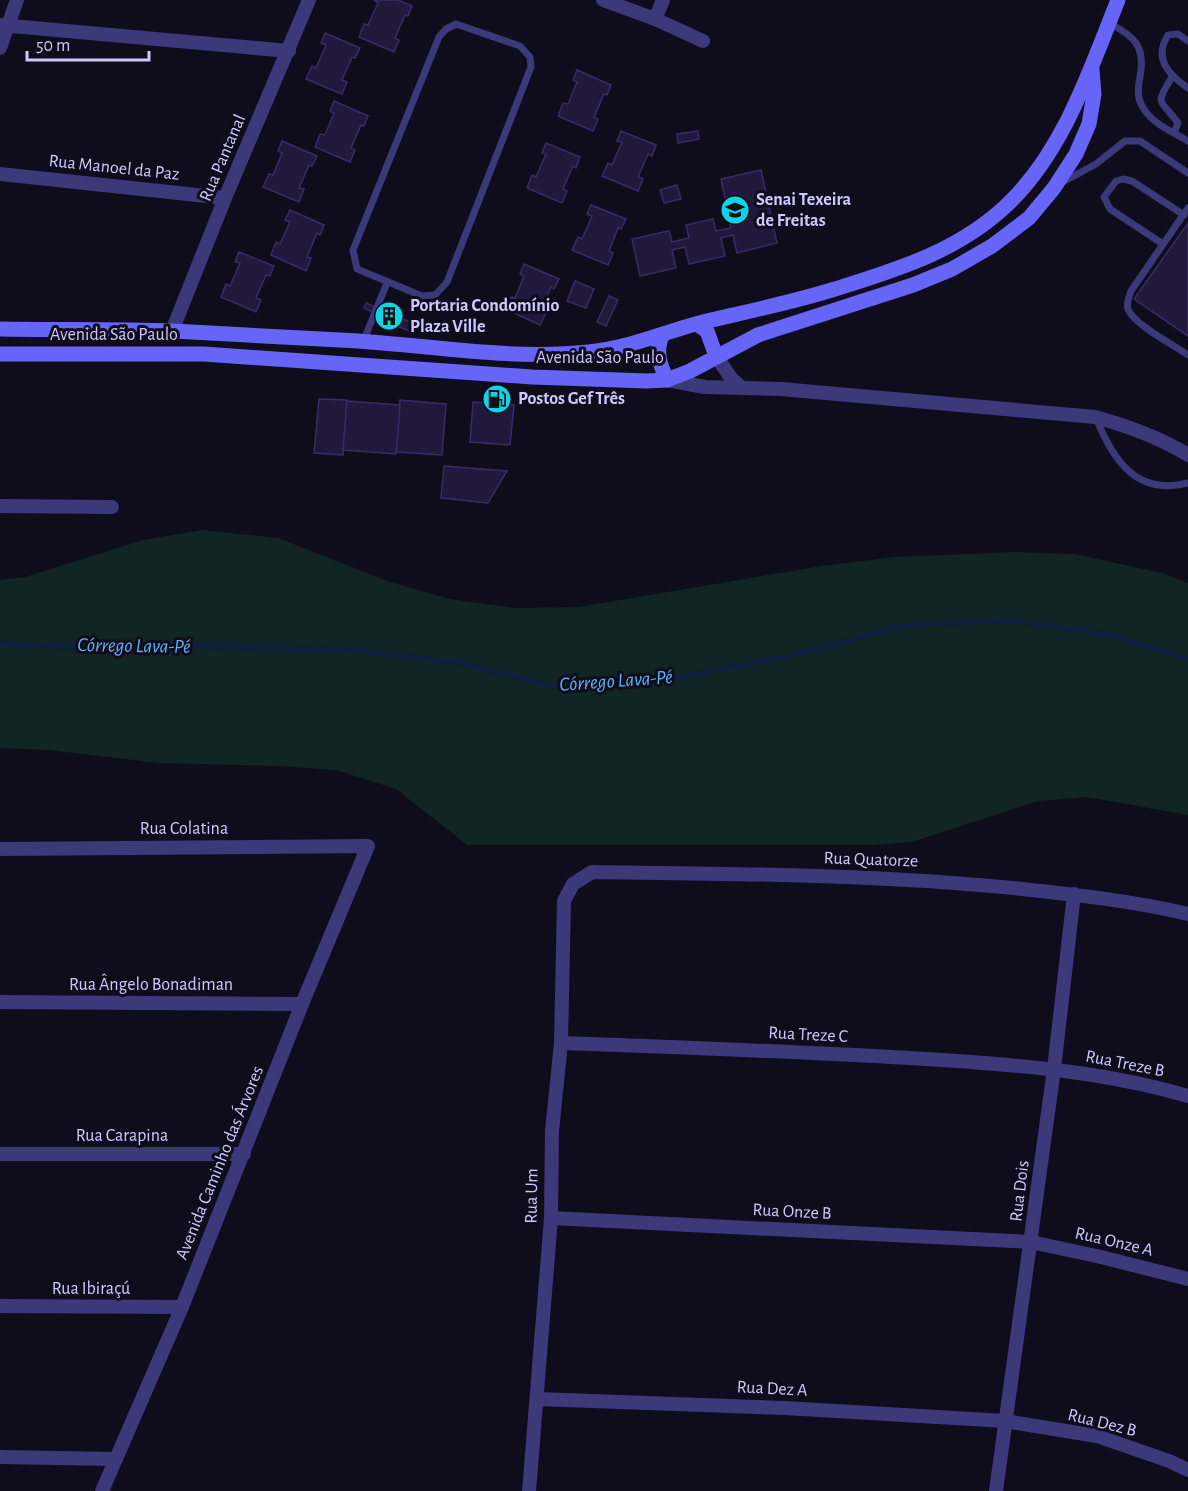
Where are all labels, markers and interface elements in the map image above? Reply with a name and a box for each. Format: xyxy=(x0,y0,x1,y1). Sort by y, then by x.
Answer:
scale bar xyxy=(27,24,148,62)
text: 50 m xyxy=(36,37,70,55)
street label: Rua Pantanal xyxy=(197,112,249,204)
street label: Rua Manoel da Paz xyxy=(48,152,180,184)
place label: Senai Texeira de Freitas xyxy=(756,191,851,230)
school or university icon: Senai Texeira de Freitas xyxy=(719,194,751,226)
place label: Portaria Condomínio Plaza Ville xyxy=(410,297,560,336)
building icon: Portaria Condomínio Plaza Ville xyxy=(373,300,405,332)
street label: Avenida São Paulo xyxy=(50,326,178,344)
street label: Avenida São Paulo xyxy=(536,349,664,367)
fuel station icon: Postos Gef Três xyxy=(481,383,513,415)
place label: Postos Gef Três xyxy=(518,390,625,408)
water label: Córrego Lava-Pé xyxy=(77,635,191,657)
water label: Córrego Lava-Pé xyxy=(559,667,674,695)
street label: Rua Colatina xyxy=(140,820,228,838)
street label: Rua Quatorze xyxy=(823,849,919,871)
street label: Rua Ângelo Bonadiman xyxy=(69,973,233,994)
street label: Rua Treze C xyxy=(768,1024,848,1046)
street label: Rua Treze B xyxy=(1084,1048,1166,1080)
street label: Avenida Caminho das Árvores xyxy=(170,1063,267,1262)
street label: Rua Carapina xyxy=(76,1127,168,1145)
street label: Rua Dois xyxy=(1007,1159,1033,1223)
street label: Rua Um xyxy=(523,1168,541,1224)
street label: Rua Onze B xyxy=(752,1201,832,1223)
street label: Rua Onze A xyxy=(1073,1224,1155,1260)
street label: Rua Ibiraçú xyxy=(52,1280,130,1298)
street label: Rua Dez A xyxy=(736,1378,808,1400)
street label: Rua Dez B xyxy=(1066,1406,1138,1440)

